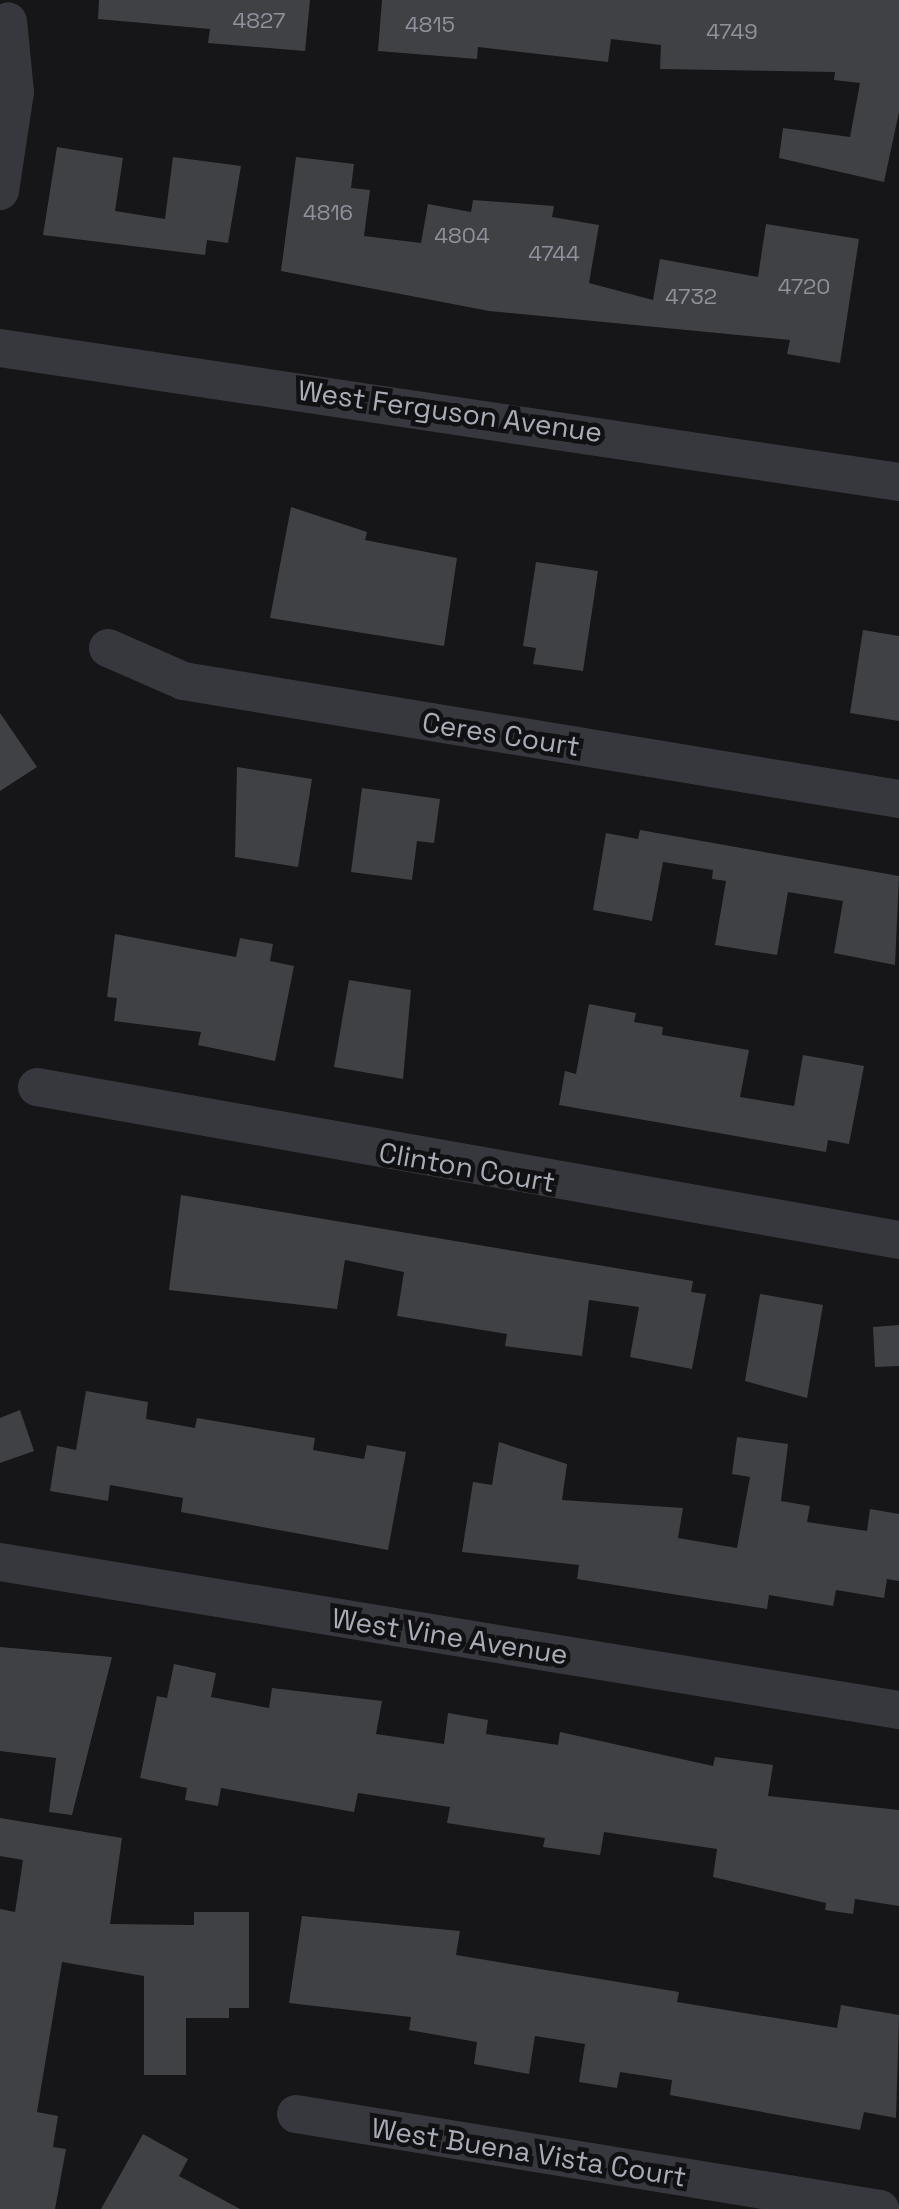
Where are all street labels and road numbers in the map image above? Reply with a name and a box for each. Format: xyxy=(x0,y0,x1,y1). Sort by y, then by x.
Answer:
street label: West Ferguson Avenue xyxy=(296,373,604,449)
street label: Ceres Court xyxy=(420,705,582,763)
street label: Clinton Court xyxy=(376,1135,558,1199)
street label: West Vine Avenue xyxy=(329,1601,571,1671)
street label: West Buena Vista Court xyxy=(369,2110,689,2194)

